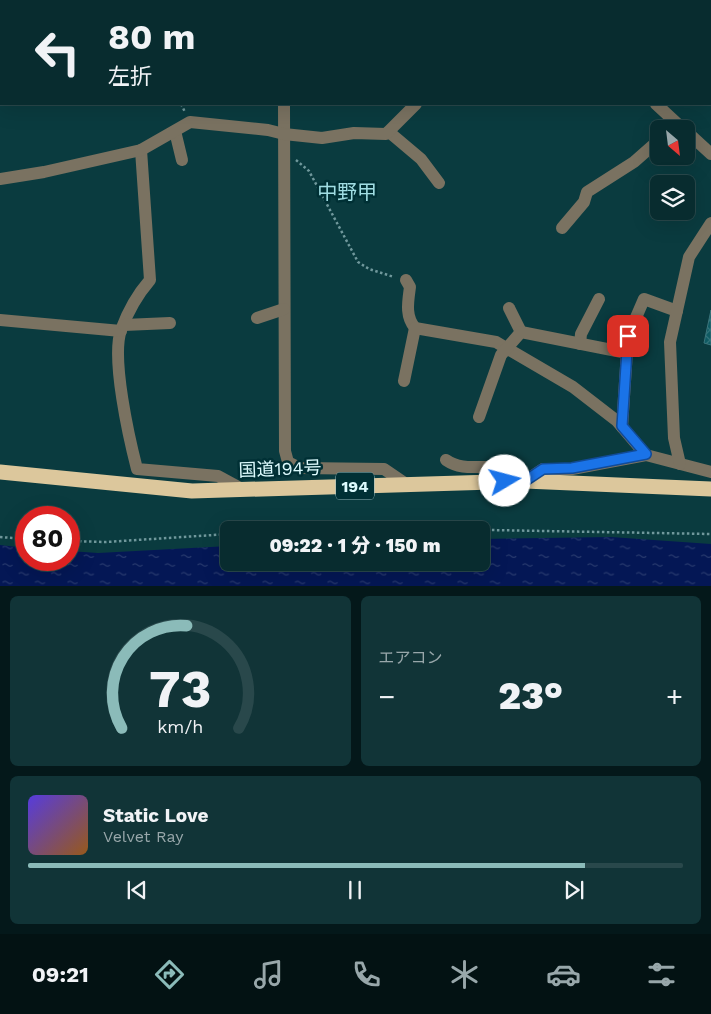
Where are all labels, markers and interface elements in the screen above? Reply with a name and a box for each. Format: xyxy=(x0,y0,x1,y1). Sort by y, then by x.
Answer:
text: 80 m xyxy=(108,16,195,58)
icon: left xyxy=(25,20,90,85)
text: 左折 xyxy=(108,64,152,89)
north arrow xyxy=(650,120,695,165)
map controls xyxy=(650,120,695,220)
button: layers xyxy=(650,175,695,220)
district label: 中野甲 xyxy=(317,180,377,204)
pin xyxy=(607,315,649,357)
icon: arrive xyxy=(614,322,642,350)
position arrow xyxy=(478,454,530,506)
street label: 国道194号 xyxy=(238,457,322,480)
road number: 194 xyxy=(336,472,374,500)
speed limit sign: 80 xyxy=(15,506,80,571)
text: 09:22 · 1 分 · 150 m xyxy=(269,534,441,557)
text: エアコン xyxy=(379,648,443,667)
text: 73 xyxy=(149,659,211,720)
text: 23° xyxy=(498,674,563,718)
text: − xyxy=(379,680,395,713)
text: + xyxy=(666,680,683,713)
text: km/h xyxy=(157,716,203,737)
text: Static Love xyxy=(103,804,208,827)
text: Velvet Ray xyxy=(103,827,183,846)
icon: previous xyxy=(123,876,151,904)
icon: pause xyxy=(341,876,369,904)
icon: next xyxy=(560,876,588,904)
icon: directions xyxy=(152,957,187,992)
icon: music xyxy=(251,957,286,992)
icon: phone xyxy=(349,957,384,992)
icon: climate xyxy=(447,957,482,992)
icon: car xyxy=(546,957,581,992)
icon: filters xyxy=(644,957,679,992)
text: 09:21 xyxy=(32,962,89,987)

